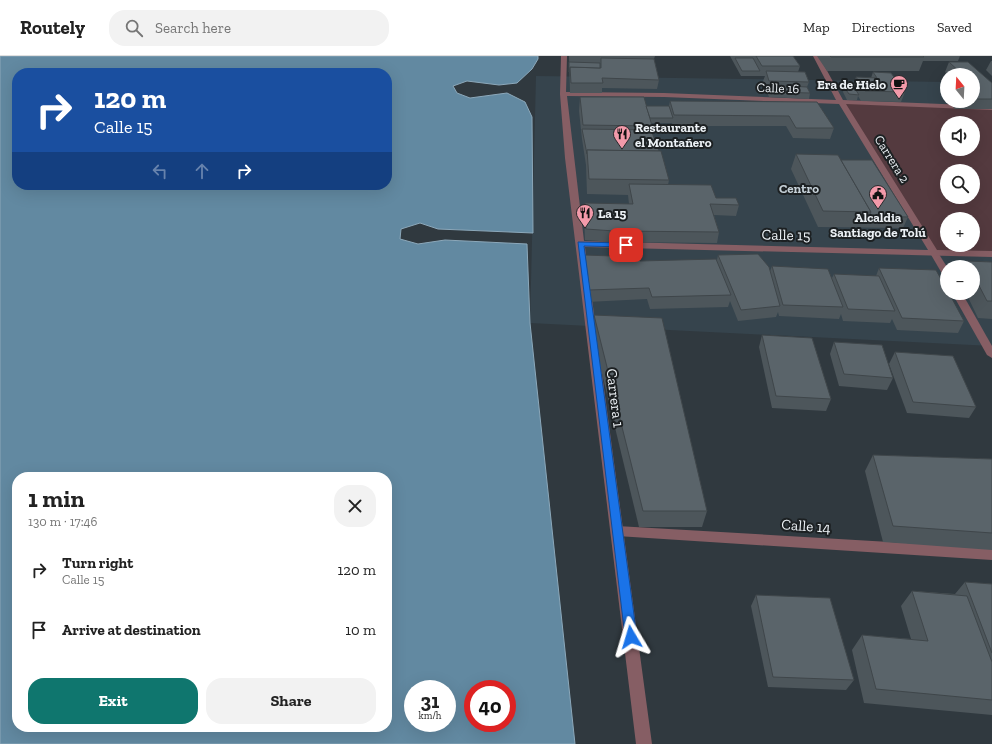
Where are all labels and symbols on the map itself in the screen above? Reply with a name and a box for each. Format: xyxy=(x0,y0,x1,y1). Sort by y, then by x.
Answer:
north arrow xyxy=(940,68,980,108)
cafe icon: Era de Hielo xyxy=(889,74,909,99)
place label: Era de Hielo xyxy=(817,77,886,92)
street label: Calle 16 xyxy=(756,80,800,96)
place label: Restaurante el Montañero xyxy=(635,120,712,150)
restaurant icon: Restaurante el Montañero xyxy=(612,124,632,149)
street label: Carrera 2 xyxy=(872,133,913,186)
district label: Centro xyxy=(779,181,819,196)
public building icon: Alcaldia Santiago de Tolú xyxy=(868,184,888,209)
restaurant icon: La 15 xyxy=(575,203,595,228)
place label: La 15 xyxy=(598,206,627,221)
place label: Alcaldia Santiago de Tolú xyxy=(830,210,926,240)
street label: Calle 15 xyxy=(761,226,811,244)
pin xyxy=(609,228,643,262)
street label: Carrera 1 xyxy=(602,367,628,429)
street label: Calle 14 xyxy=(781,515,831,537)
position arrow xyxy=(610,616,652,658)
speed limit sign: 40 xyxy=(464,680,516,732)

